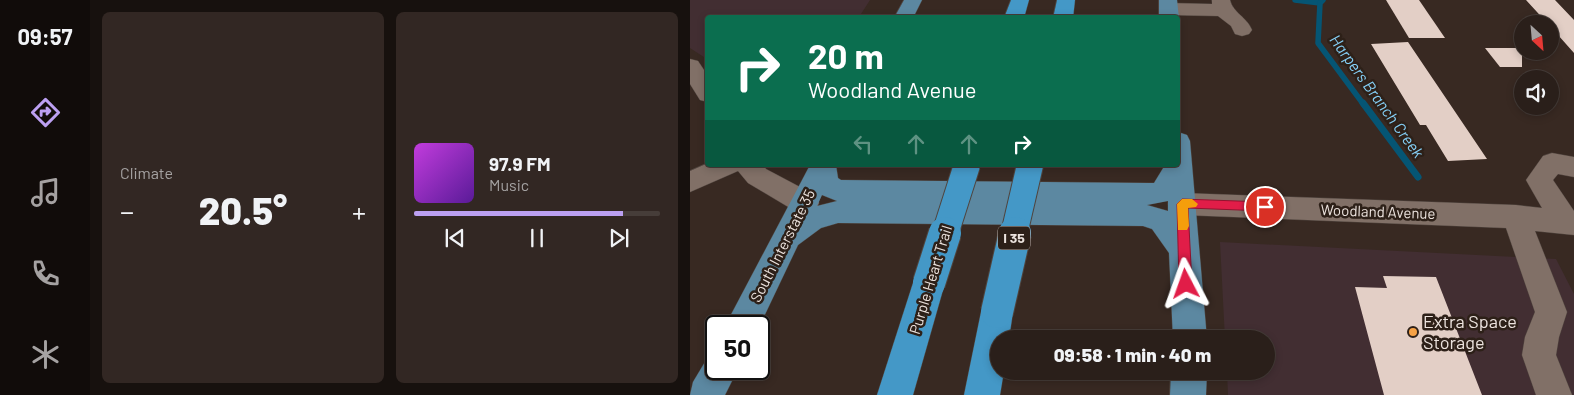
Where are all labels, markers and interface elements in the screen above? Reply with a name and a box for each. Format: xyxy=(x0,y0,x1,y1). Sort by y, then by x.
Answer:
north arrow xyxy=(1514,15,1559,60)
map controls xyxy=(1514,15,1559,115)
text: 09:57 xyxy=(17,23,73,49)
water label: Harpers Branch Creek xyxy=(1326,30,1429,161)
text: 20 m xyxy=(808,34,884,76)
icon: right xyxy=(725,35,790,100)
button: sound xyxy=(1514,70,1559,115)
text: Woodland Avenue xyxy=(808,76,977,102)
icon: directions xyxy=(28,95,63,130)
icon: left xyxy=(849,130,877,158)
icon: ahead xyxy=(902,130,930,158)
icon: ahead xyxy=(955,130,983,158)
icon: right xyxy=(1008,130,1036,158)
text: 97.9 FM xyxy=(489,152,551,175)
text: Climate xyxy=(120,163,173,182)
icon: music xyxy=(28,175,63,210)
text: Music xyxy=(489,175,529,194)
street label: South Interstate 35 xyxy=(746,186,818,305)
pin xyxy=(1244,186,1286,228)
text: 20.5° xyxy=(199,187,287,233)
icon: arrive xyxy=(1251,193,1279,221)
text: − xyxy=(120,194,134,228)
text: + xyxy=(352,194,366,228)
street label: Woodland Avenue xyxy=(1320,200,1436,222)
street label: Purple Heart Trail xyxy=(905,223,955,336)
icon: previous xyxy=(441,224,469,252)
icon: pause xyxy=(523,224,551,252)
icon: next xyxy=(605,224,633,252)
road number: I 35 xyxy=(998,227,1030,250)
icon: phone xyxy=(28,256,63,291)
position arrow xyxy=(1159,257,1211,309)
place label: Extra Space Storage xyxy=(1423,310,1517,353)
speed limit sign: 50 xyxy=(705,315,770,380)
marker: Extra Space Storage xyxy=(1407,326,1419,338)
icon: climate xyxy=(28,337,63,372)
text: 09:58 · 1 min · 40 m xyxy=(1054,343,1211,366)

